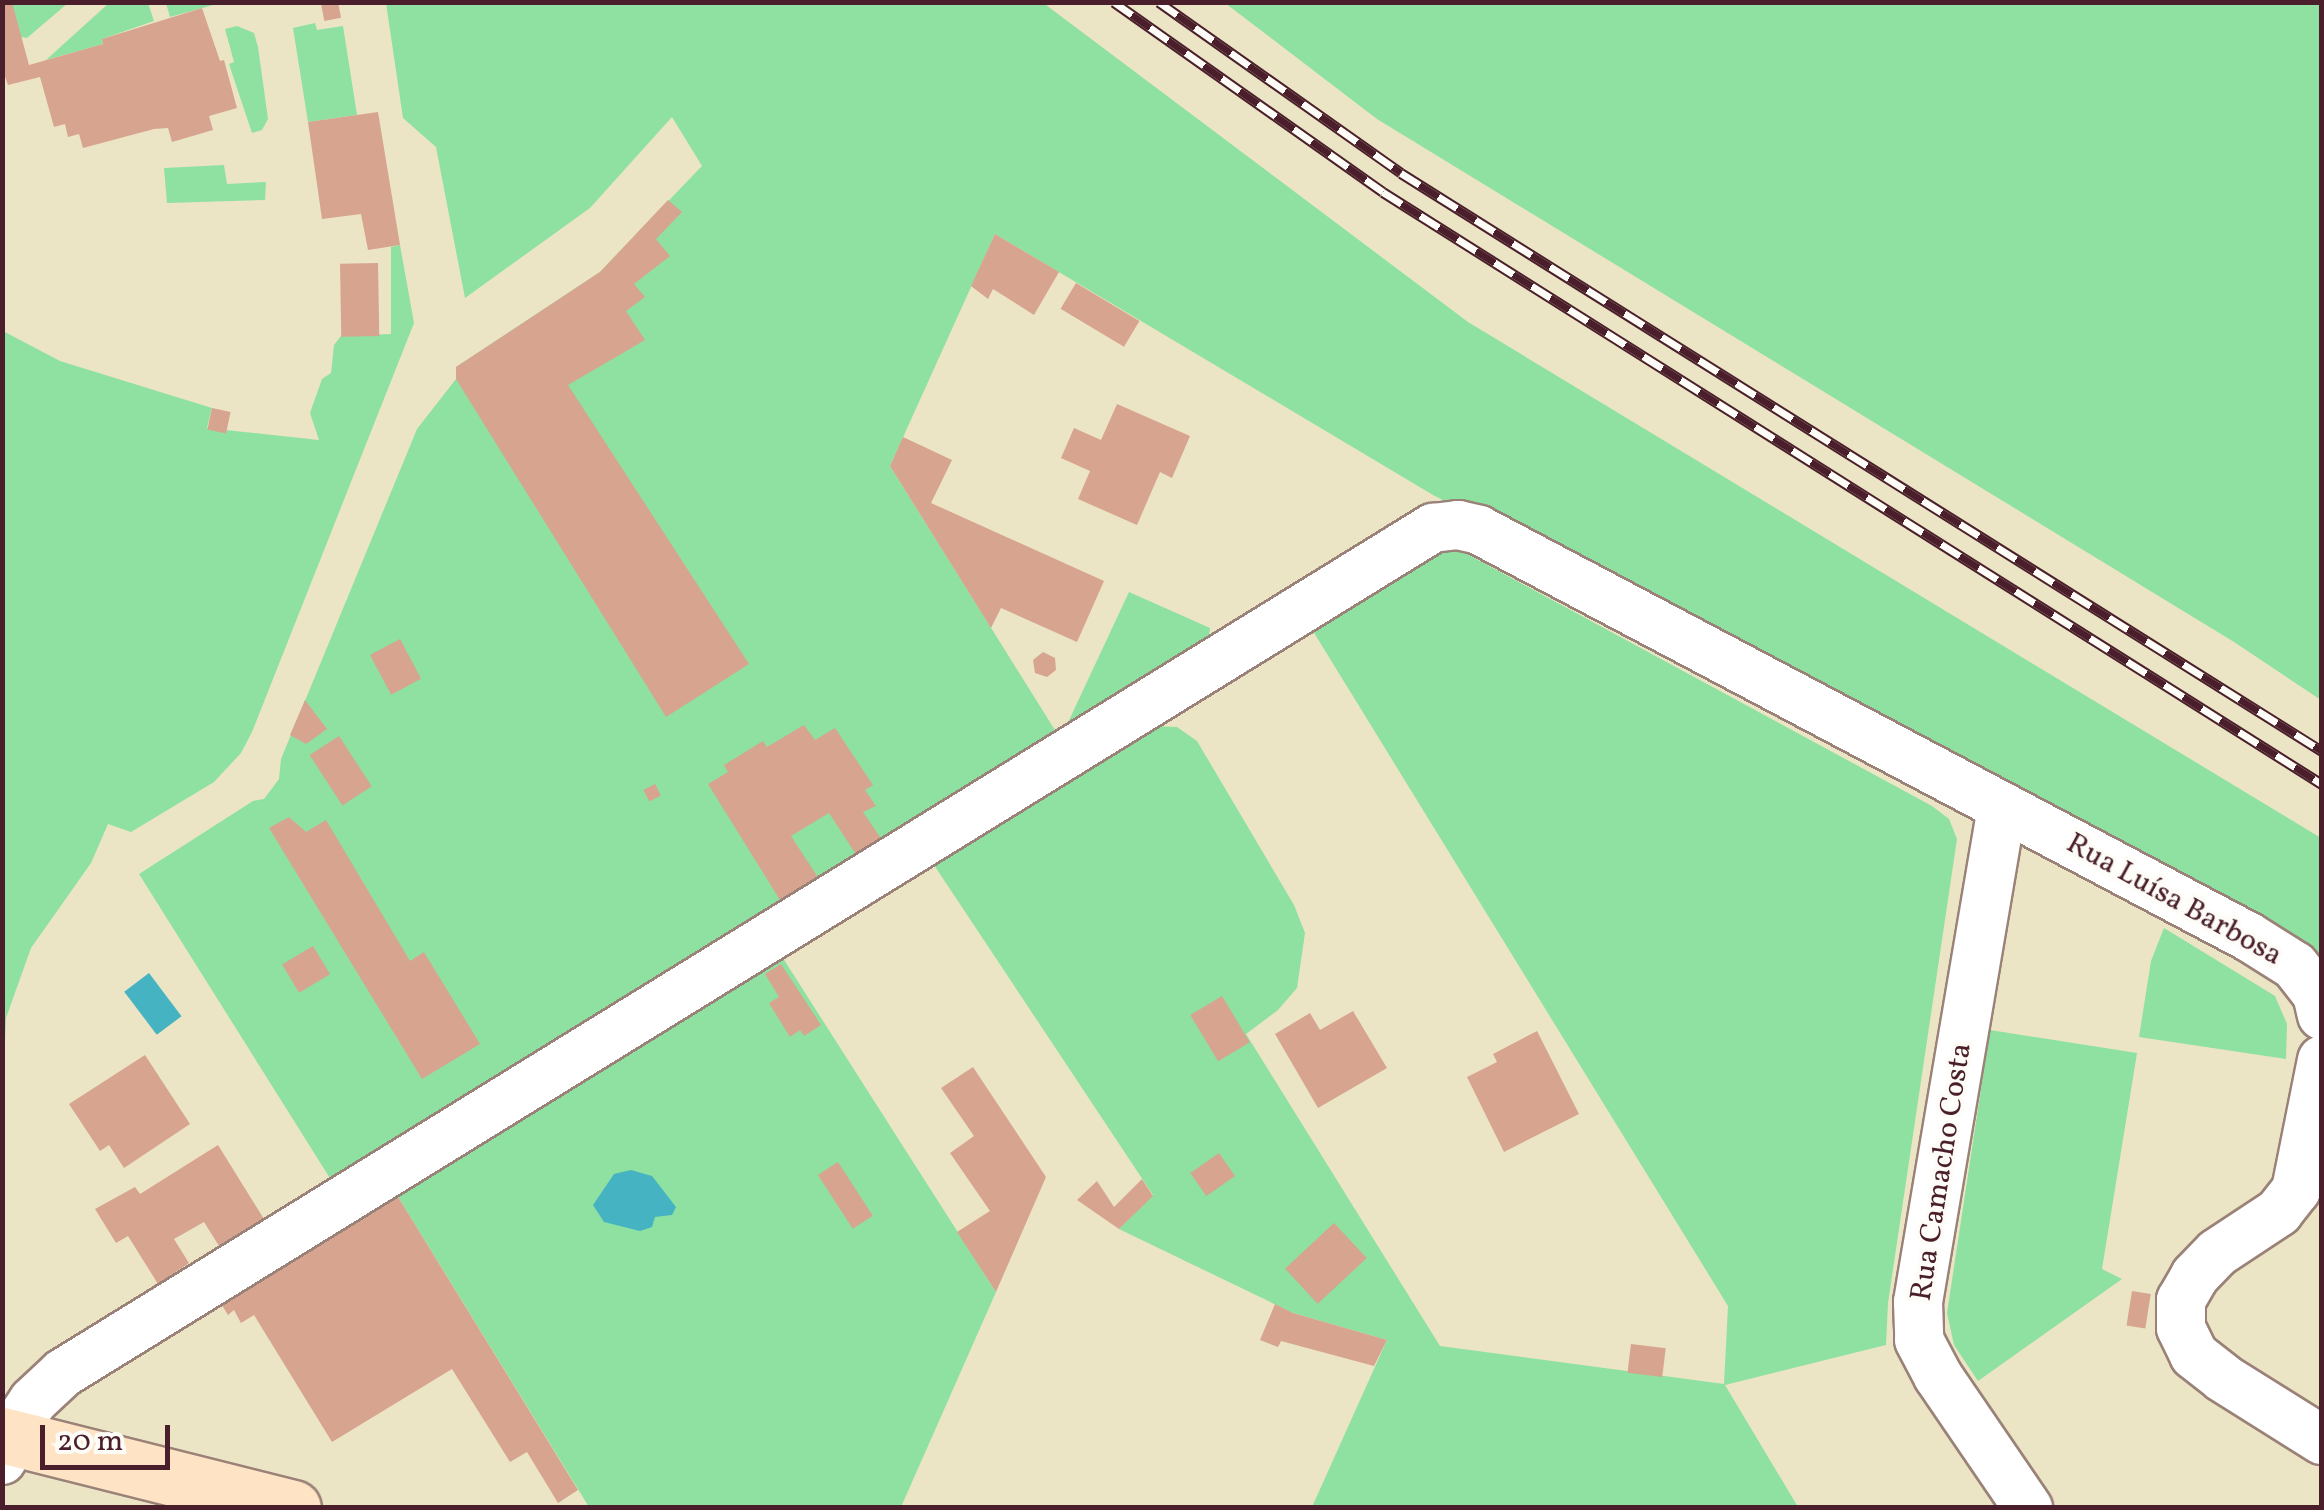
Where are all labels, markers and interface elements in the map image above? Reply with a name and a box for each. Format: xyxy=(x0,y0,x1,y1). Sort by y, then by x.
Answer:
street label: Rua Luísa Barbosa xyxy=(2060,826,2288,974)
street label: Rua Camacho Costa xyxy=(1904,1040,1980,1304)
scale bar xyxy=(45,1405,175,1467)
text: 20 m xyxy=(57,1421,123,1463)

